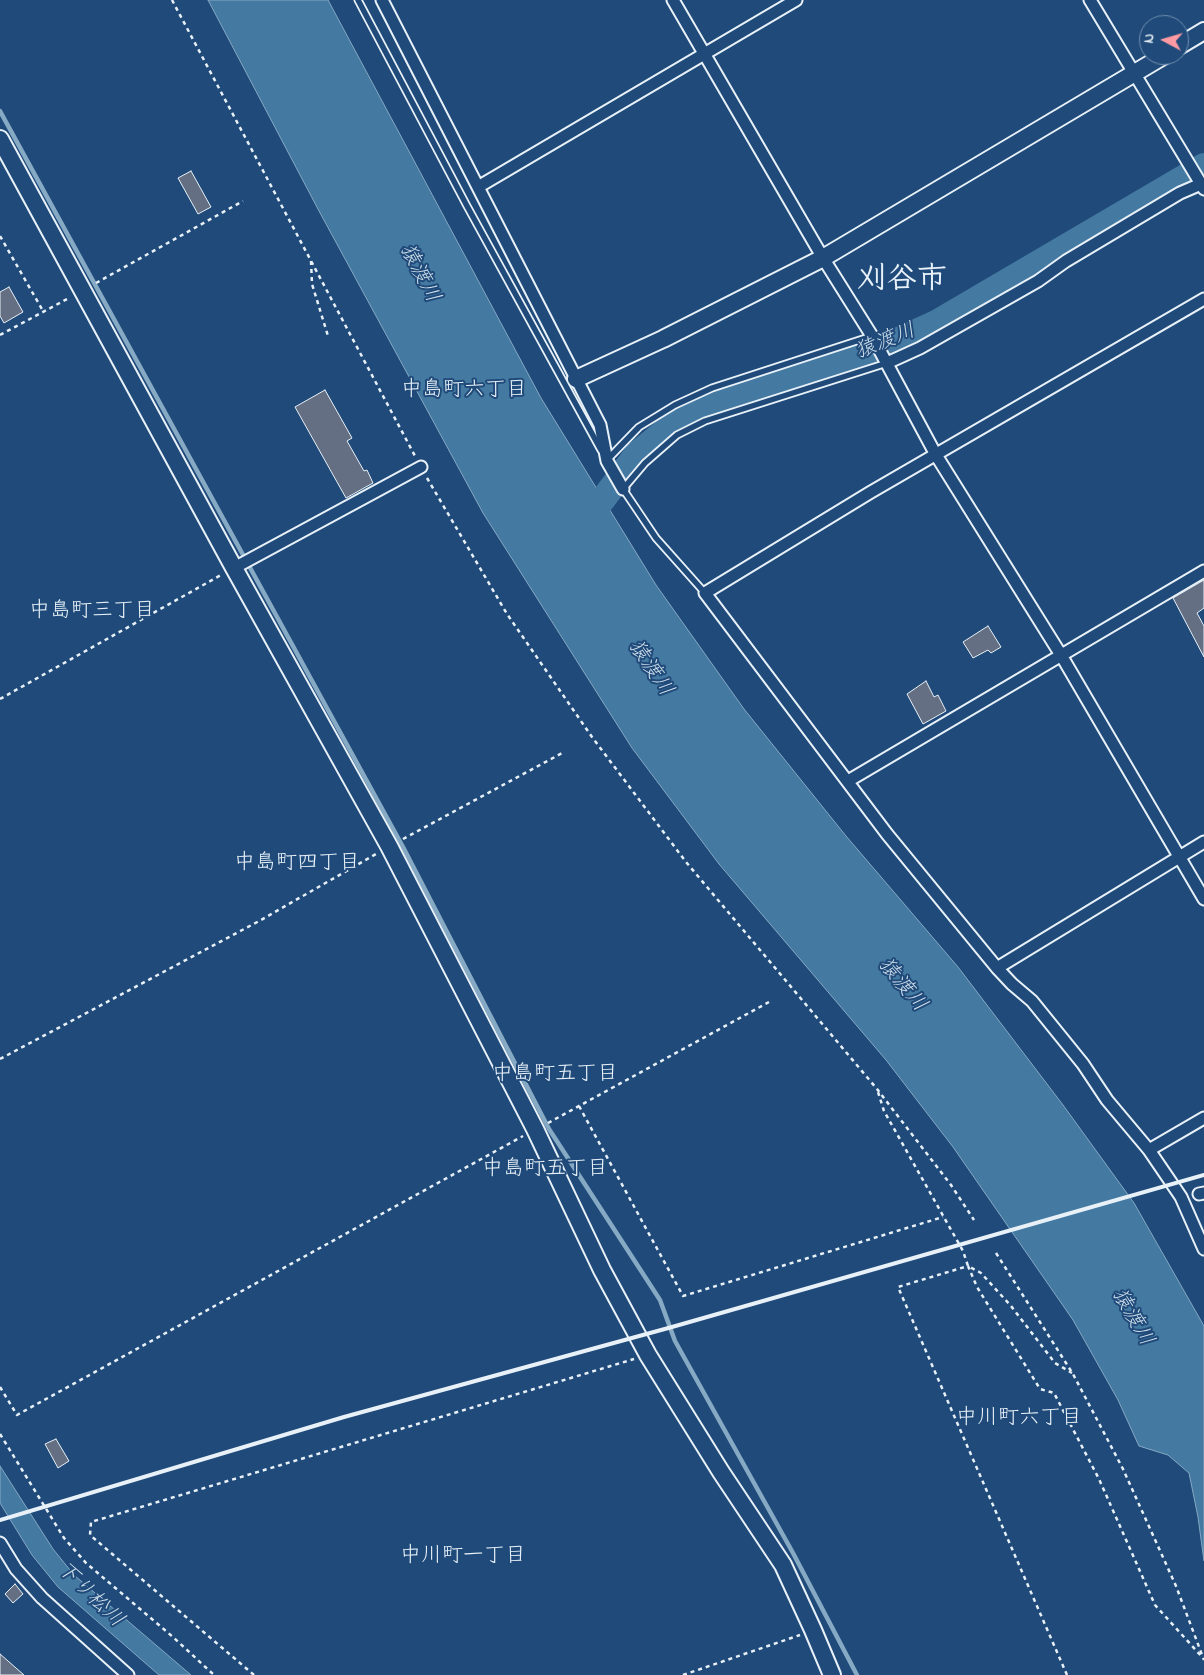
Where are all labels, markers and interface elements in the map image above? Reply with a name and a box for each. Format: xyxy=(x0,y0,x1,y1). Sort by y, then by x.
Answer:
north arrow xyxy=(1139,15,1189,65)
text: N xyxy=(1139,33,1161,44)
water label: 猿渡川 xyxy=(392,240,444,308)
district label: 刈谷市 xyxy=(857,264,947,300)
water label: 猿渡川 xyxy=(852,320,920,366)
district label: 中島町六丁目 xyxy=(401,379,527,405)
district label: 中島町三丁目 xyxy=(29,600,155,626)
water label: 猿渡川 xyxy=(621,636,677,702)
district label: 中島町四丁目 xyxy=(234,852,360,878)
water label: 猿渡川 xyxy=(871,954,931,1018)
district label: 中島町五丁目 xyxy=(492,1063,618,1089)
district label: 中島町五丁目 xyxy=(482,1158,608,1184)
water label: 猿渡川 xyxy=(1104,1284,1158,1352)
district label: 中川町六丁目 xyxy=(956,1407,1082,1433)
district label: 中川町一丁目 xyxy=(400,1545,526,1571)
water label: 下り松川 xyxy=(50,1558,128,1634)

